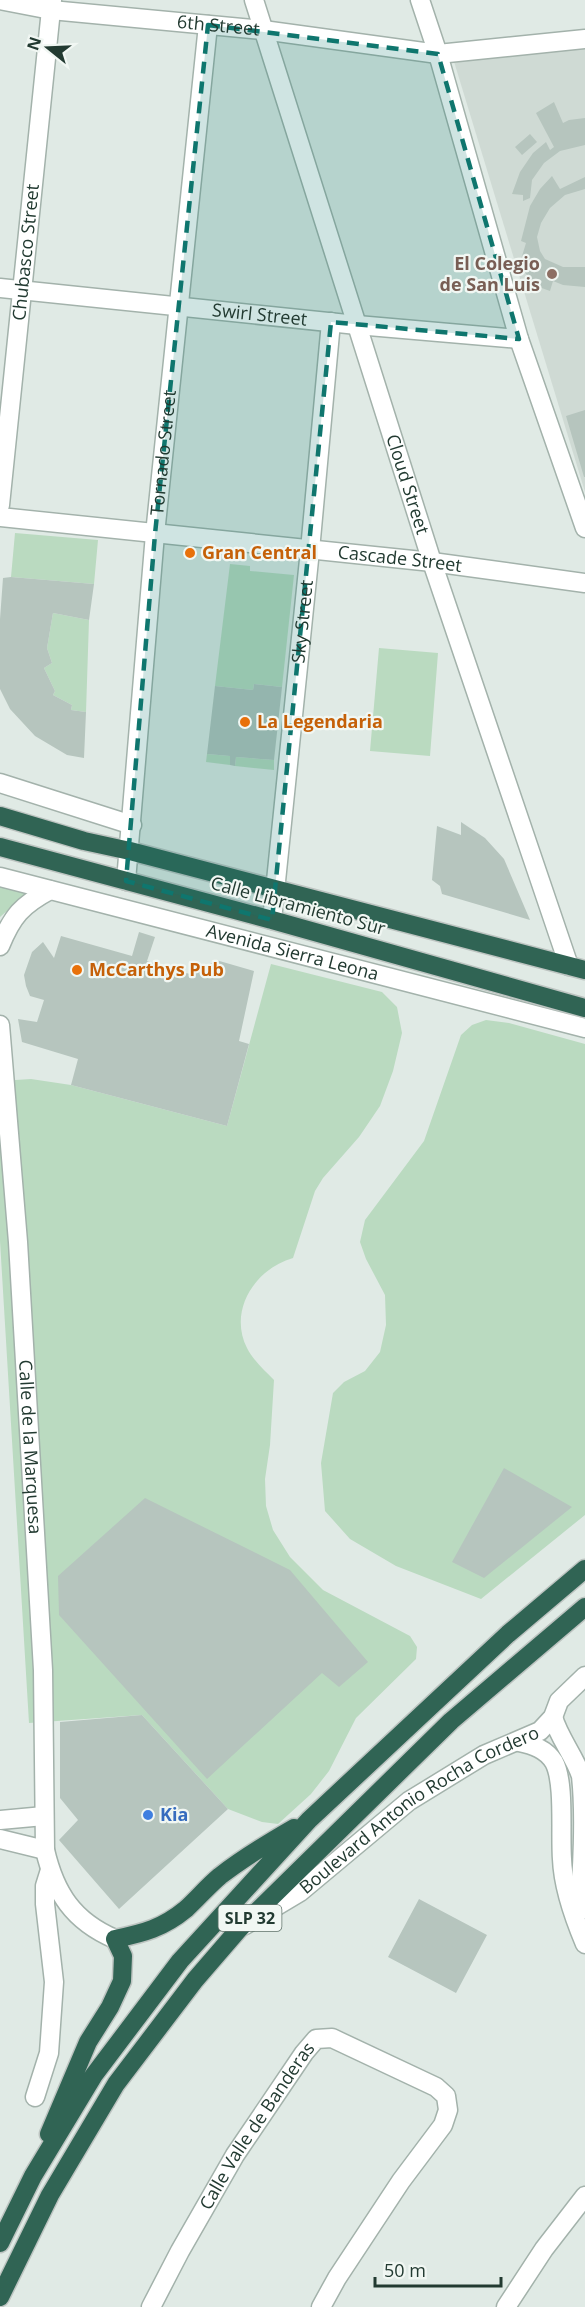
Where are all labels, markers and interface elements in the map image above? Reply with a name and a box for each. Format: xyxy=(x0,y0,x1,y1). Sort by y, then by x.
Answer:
street label: 6th Street xyxy=(176,9,261,41)
north arrow xyxy=(18,18,78,78)
text: N xyxy=(21,34,46,53)
street label: Chubasco Street xyxy=(6,183,44,322)
place label: El Colegio de San Luis xyxy=(440,251,540,296)
marker: El Colegio de San Luis xyxy=(545,267,559,281)
street label: Swirl Street xyxy=(211,297,308,331)
street label: Tornado Street xyxy=(144,389,181,516)
street label: Cloud Street xyxy=(381,431,435,537)
street label: Cascade Street xyxy=(337,539,463,577)
place label: Gran Central xyxy=(202,540,317,564)
marker: Gran Central xyxy=(183,546,197,560)
street label: Sky Street xyxy=(285,579,318,664)
place label: La Legendaria xyxy=(257,709,383,733)
marker: La Legendaria xyxy=(238,715,252,729)
street label: Calle Libramiento Sur xyxy=(208,870,389,940)
street label: Avenida Sierra Leona xyxy=(204,918,381,985)
place label: McCarthys Pub xyxy=(89,957,224,981)
marker: McCarthys Pub xyxy=(70,963,84,977)
street label: Calle de la Marquesa xyxy=(14,1359,48,1535)
street label: Boulevard Antonio Rocha Cordero xyxy=(294,1720,543,1899)
place label: Kia xyxy=(160,1802,188,1826)
marker: Kia xyxy=(141,1808,155,1822)
road number: SLP 32 xyxy=(218,1905,282,1931)
street label: Calle Valle de Banderas xyxy=(193,2036,319,2214)
scale bar xyxy=(375,2250,501,2288)
text: 50 m xyxy=(384,2258,426,2282)

